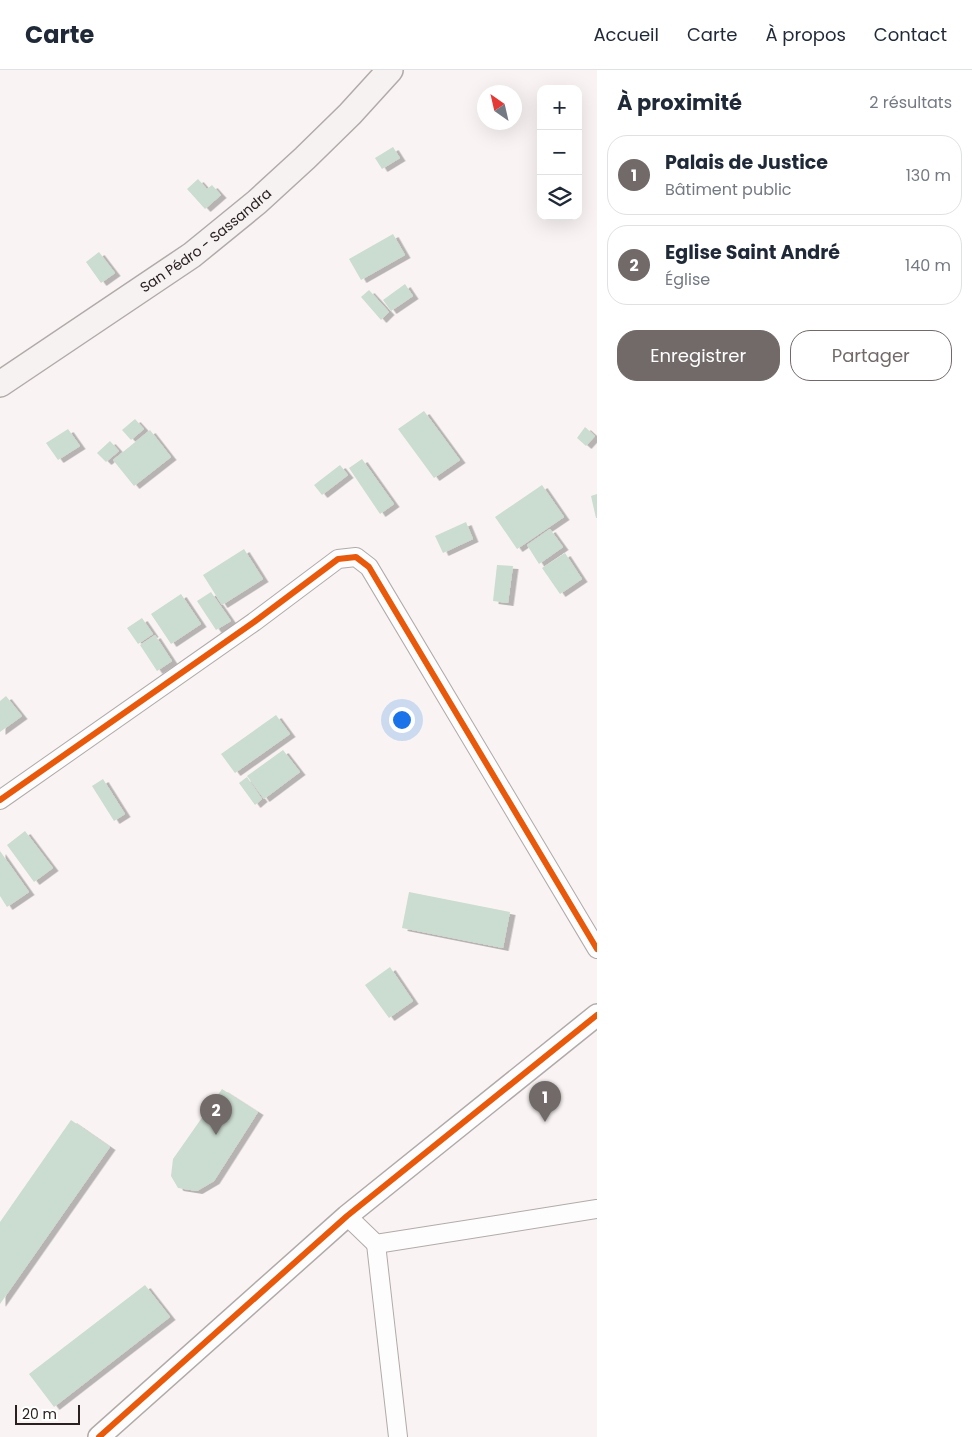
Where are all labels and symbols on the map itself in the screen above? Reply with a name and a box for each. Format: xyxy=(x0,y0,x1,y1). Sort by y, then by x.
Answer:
north arrow xyxy=(477,85,522,130)
street label: San Pédro - Sassandra xyxy=(136,184,276,297)
your location xyxy=(389,707,415,733)
pin: 1 xyxy=(529,1081,561,1122)
pin: 2 xyxy=(200,1094,232,1135)
scale bar xyxy=(15,1402,80,1425)

